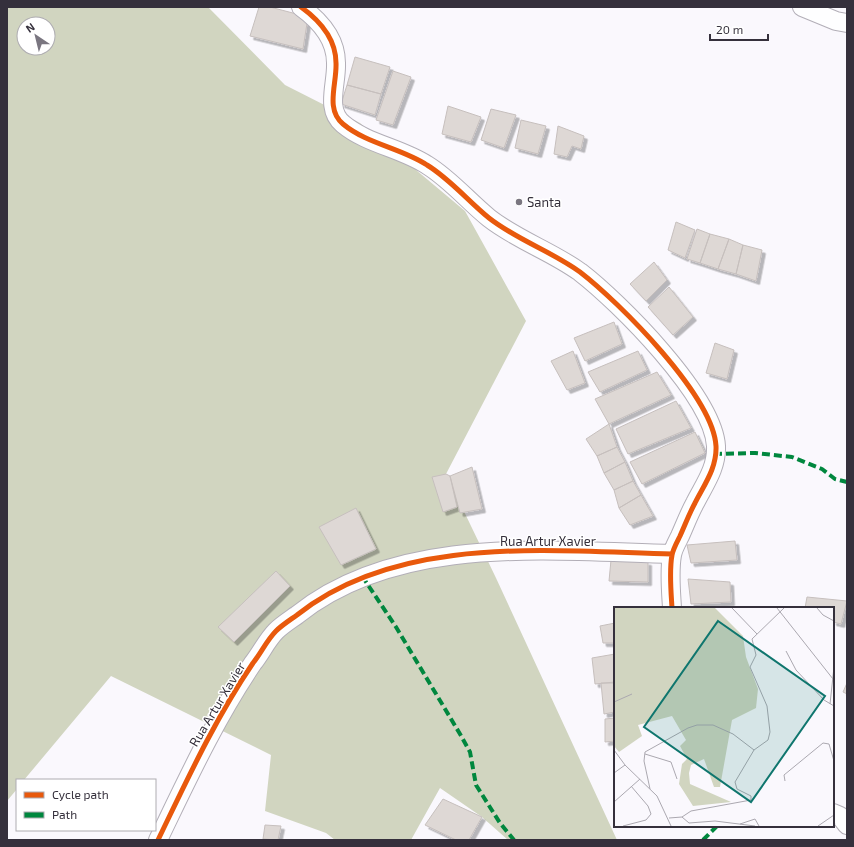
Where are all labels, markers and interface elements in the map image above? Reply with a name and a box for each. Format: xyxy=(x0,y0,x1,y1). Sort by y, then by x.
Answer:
north arrow xyxy=(16,16,56,56)
scale bar xyxy=(710,16,768,42)
text: N xyxy=(23,20,37,35)
text: 20 m xyxy=(716,22,743,36)
place label: Santa xyxy=(527,194,561,210)
marker: Santa xyxy=(514,197,524,207)
street label: Rua Artur Xavier xyxy=(500,533,596,549)
inset map xyxy=(614,607,834,827)
street label: Rua Artur Xavier xyxy=(185,659,249,749)
legend xyxy=(16,779,156,831)
text: Cycle path xyxy=(52,787,109,801)
text: Path xyxy=(52,807,77,821)

